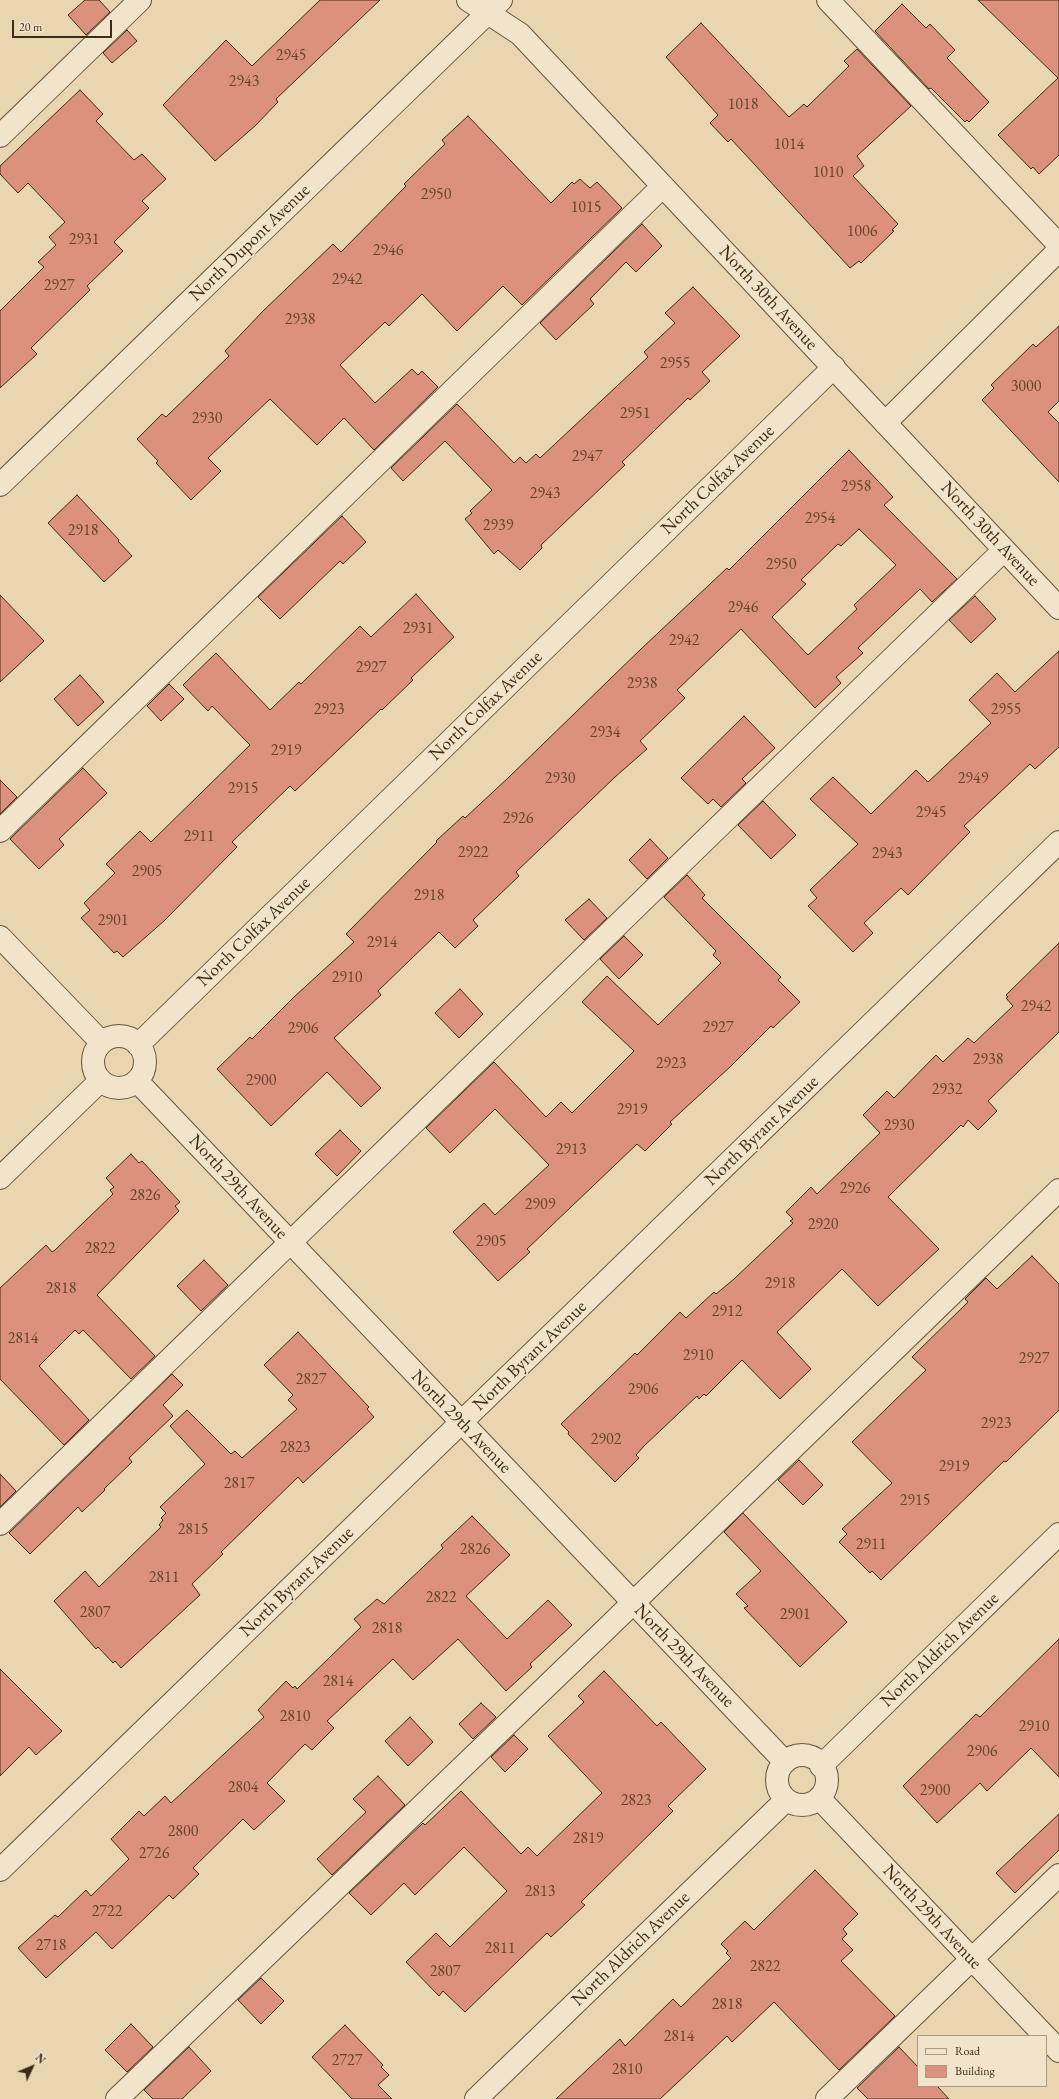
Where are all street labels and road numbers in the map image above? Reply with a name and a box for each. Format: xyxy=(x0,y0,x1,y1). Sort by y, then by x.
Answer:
street label: North Dupont Avenue xyxy=(185,180,315,306)
street label: North 30th Avenue xyxy=(714,241,822,355)
street label: North Colfax Avenue xyxy=(657,421,779,539)
street label: North 30th Avenue xyxy=(936,477,1044,591)
street label: North Colfax Avenue xyxy=(425,647,547,765)
street label: North Colfax Avenue xyxy=(193,873,315,991)
street label: North Byrant Avenue xyxy=(701,1071,823,1191)
street label: North 29th Avenue xyxy=(184,1130,292,1244)
street label: North Byrant Avenue xyxy=(469,1296,591,1416)
street label: North 29th Avenue xyxy=(406,1366,516,1478)
street label: North Byrant Avenue xyxy=(236,1522,358,1642)
street label: North Aldrich Avenue xyxy=(876,1588,1004,1712)
street label: North 29th Avenue xyxy=(629,1600,739,1712)
street label: North 29th Avenue xyxy=(878,1860,986,1974)
street label: North Aldrich Avenue xyxy=(567,1887,695,2011)

